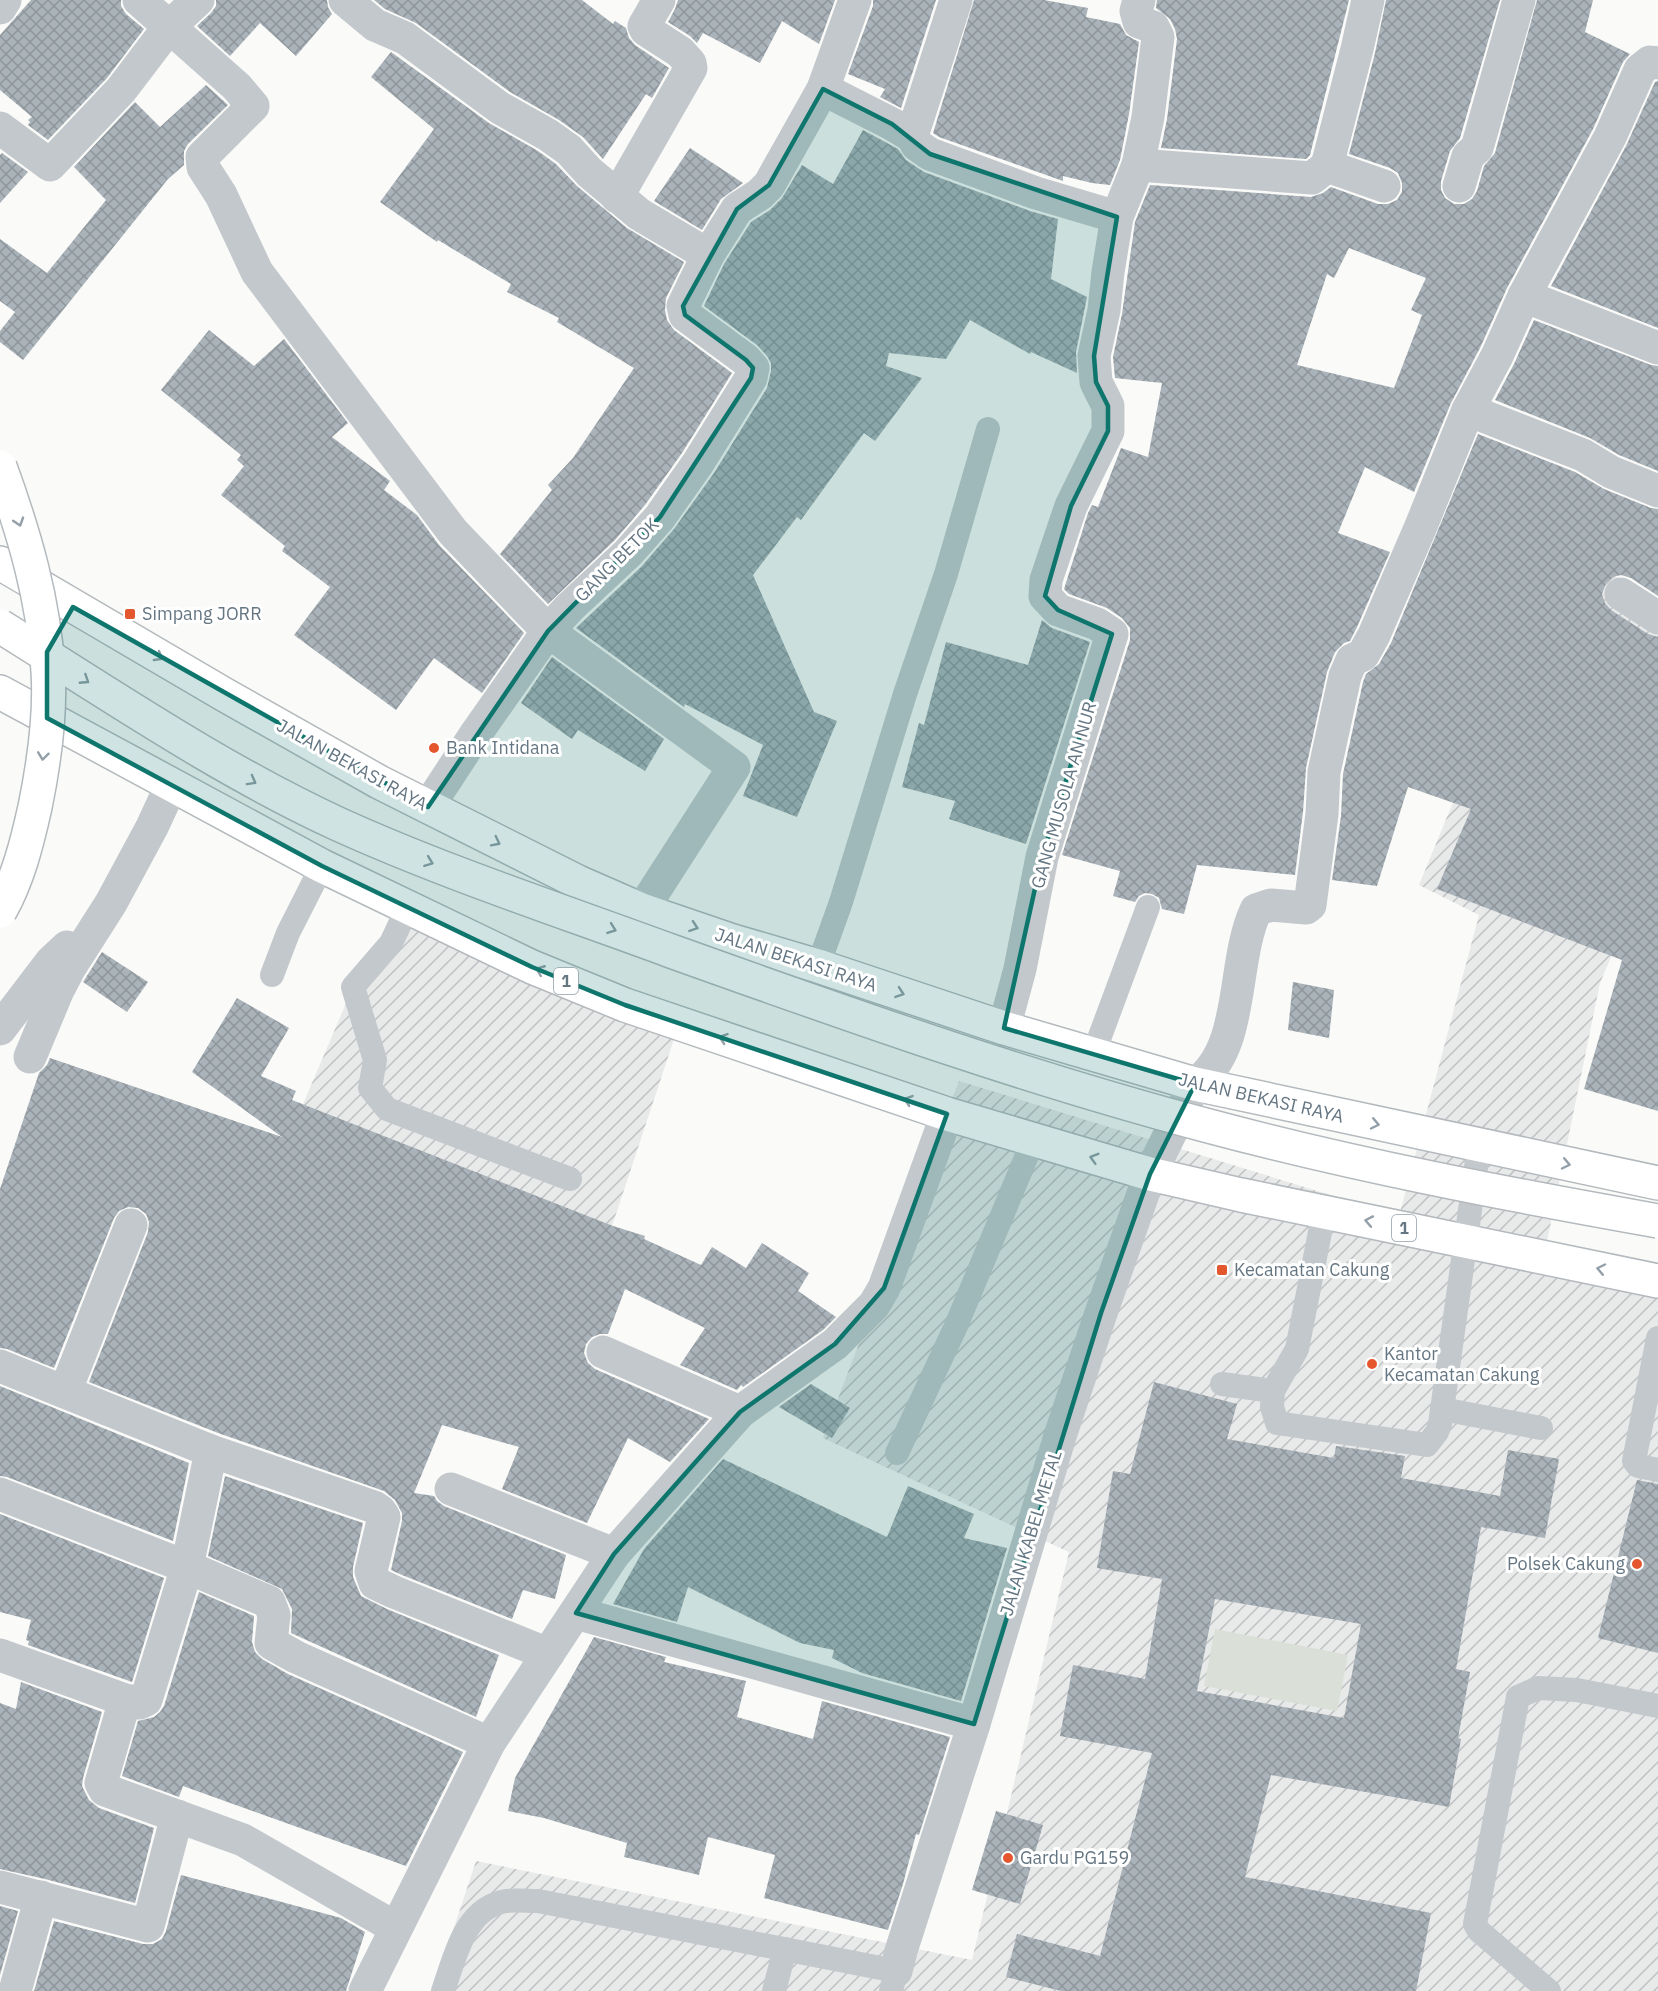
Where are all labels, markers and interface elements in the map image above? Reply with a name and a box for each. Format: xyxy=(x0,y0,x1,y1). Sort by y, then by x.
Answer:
street label: GANG BETOK xyxy=(570,512,664,607)
one-way arrow xyxy=(12,516,24,527)
place label: Simpang JORR xyxy=(142,602,262,625)
marker: Simpang JORR xyxy=(123,607,137,621)
one-way arrow xyxy=(153,650,164,662)
one-way arrow xyxy=(78,673,89,684)
street label: GANG MUSOLA AN NUR xyxy=(1026,699,1101,891)
street label: JALAN BEKASI RAYA xyxy=(273,714,432,816)
place label: Bank Intidana xyxy=(446,736,560,759)
marker: Bank Intidana xyxy=(427,741,441,755)
one-way arrow xyxy=(37,751,50,760)
one-way arrow xyxy=(245,773,256,785)
one-way arrow xyxy=(490,835,500,846)
one-way arrow xyxy=(422,855,433,867)
one-way arrow xyxy=(688,920,699,933)
one-way arrow xyxy=(606,922,617,934)
street label: JALAN BEKASI RAYA xyxy=(712,922,880,997)
one-way arrow xyxy=(535,965,546,977)
road number: 1 xyxy=(554,968,578,994)
one-way arrow xyxy=(894,986,905,999)
one-way arrow xyxy=(718,1032,729,1045)
street label: JALAN BEKASI RAYA xyxy=(1176,1067,1346,1128)
one-way arrow xyxy=(903,1095,914,1108)
one-way arrow xyxy=(1370,1116,1380,1129)
one-way arrow xyxy=(1089,1153,1100,1165)
one-way arrow xyxy=(1560,1157,1570,1170)
one-way arrow xyxy=(1364,1215,1374,1228)
road number: 1 xyxy=(1392,1215,1416,1241)
place label: Kecamatan Cakung xyxy=(1234,1258,1390,1281)
marker: Kecamatan Cakung xyxy=(1215,1263,1229,1277)
one-way arrow xyxy=(1596,1263,1606,1276)
place label: Kantor Kecamatan Cakung xyxy=(1384,1342,1540,1386)
marker: Kantor Kecamatan Cakung xyxy=(1365,1357,1379,1371)
street label: JALAN KABEL METAL xyxy=(994,1447,1067,1618)
place label: Polsek Cakung xyxy=(1507,1552,1625,1575)
marker: Polsek Cakung xyxy=(1630,1557,1644,1571)
place label: Gardu PG159 xyxy=(1020,1846,1129,1869)
marker: Gardu PG159 xyxy=(1001,1851,1015,1865)

